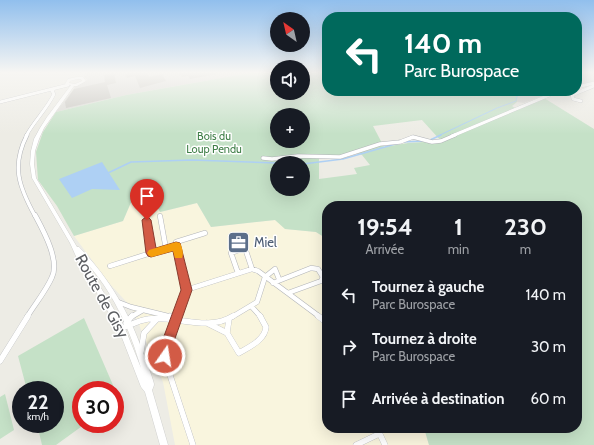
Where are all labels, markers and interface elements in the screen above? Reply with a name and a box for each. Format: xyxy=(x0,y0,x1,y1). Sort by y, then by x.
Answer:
north arrow xyxy=(270,12,310,52)
map controls xyxy=(270,12,310,196)
text: 140 m xyxy=(404,26,482,60)
icon: left xyxy=(338,28,390,80)
button: sound xyxy=(270,60,310,100)
text: Parc Burospace xyxy=(404,60,519,82)
button: + xyxy=(270,108,310,148)
park label: Bois du Loup Pendu xyxy=(186,129,242,156)
button: − xyxy=(270,156,310,196)
pin xyxy=(130,179,164,220)
icon: arrive xyxy=(136,185,158,207)
text: 19:54 xyxy=(357,212,413,241)
text: 1 xyxy=(454,212,463,241)
text: 230 xyxy=(504,212,547,241)
office icon: Miel xyxy=(225,229,251,255)
place label: Miel xyxy=(254,234,277,250)
text: Arrivée xyxy=(366,241,404,257)
text: min xyxy=(448,241,469,257)
text: m xyxy=(520,241,531,257)
street label: Route de Gisy xyxy=(71,251,133,341)
text: Tournez à gauche xyxy=(372,278,484,296)
icon: left xyxy=(338,284,360,306)
text: 140 m xyxy=(525,286,566,304)
text: Parc Burospace xyxy=(372,296,455,312)
text: Tournez à droite xyxy=(372,330,477,348)
position arrow xyxy=(144,335,186,377)
icon: right xyxy=(338,336,360,358)
text: 30 m xyxy=(531,338,566,356)
text: Parc Burospace xyxy=(372,348,455,364)
speed limit sign: 30 xyxy=(72,381,124,433)
icon: arrive xyxy=(338,388,360,410)
text: 22 xyxy=(27,390,49,414)
text: Arrivée à destination xyxy=(372,390,504,408)
text: 60 m xyxy=(530,390,566,408)
text: km/h xyxy=(27,410,49,423)

